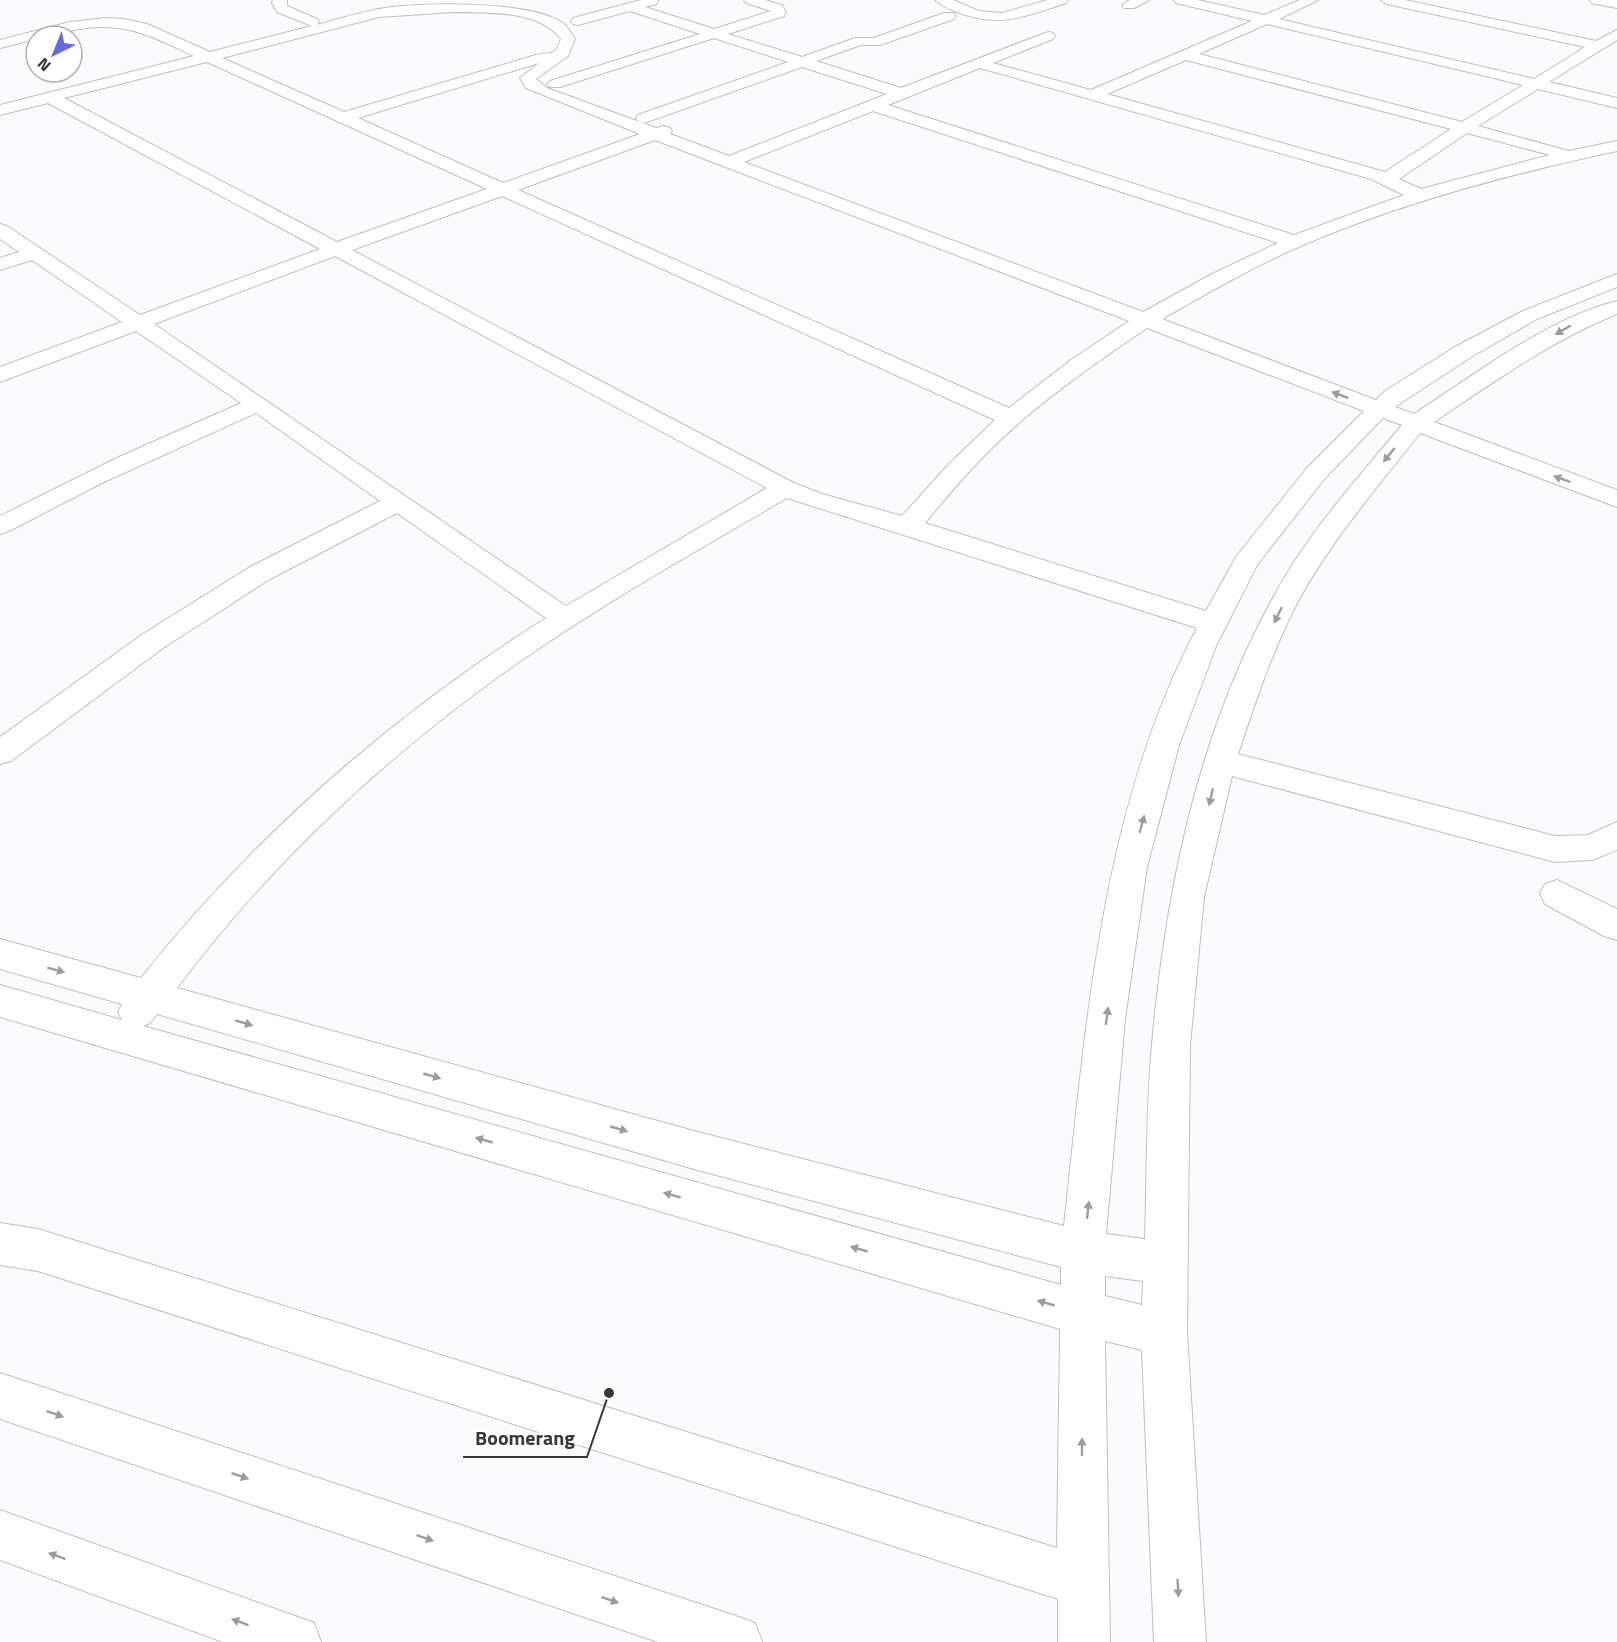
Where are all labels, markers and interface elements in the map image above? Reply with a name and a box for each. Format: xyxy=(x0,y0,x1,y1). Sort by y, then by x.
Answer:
north arrow xyxy=(24,24,84,84)
text: N xyxy=(32,52,56,78)
one-way arrow xyxy=(1555,324,1571,335)
one-way arrow xyxy=(1331,390,1349,400)
one-way arrow xyxy=(1383,447,1396,463)
one-way arrow xyxy=(1553,473,1571,483)
one-way arrow xyxy=(1274,606,1283,623)
one-way arrow xyxy=(1206,788,1216,806)
one-way arrow xyxy=(1137,815,1147,833)
one-way arrow xyxy=(48,966,66,975)
one-way arrow xyxy=(1102,1006,1112,1025)
one-way arrow xyxy=(235,1018,253,1028)
one-way arrow xyxy=(423,1072,441,1081)
one-way arrow xyxy=(610,1125,628,1134)
one-way arrow xyxy=(475,1135,493,1144)
one-way arrow xyxy=(663,1189,681,1199)
one-way arrow xyxy=(1083,1200,1093,1219)
one-way arrow xyxy=(850,1244,868,1253)
one-way arrow xyxy=(1037,1298,1055,1307)
one-way arrow xyxy=(47,1410,65,1419)
callout: Boomerang xyxy=(463,1419,587,1457)
text: Boomerang xyxy=(475,1422,575,1453)
one-way arrow xyxy=(1077,1437,1087,1456)
one-way arrow xyxy=(231,1472,249,1481)
one-way arrow xyxy=(416,1534,434,1543)
one-way arrow xyxy=(48,1550,66,1560)
one-way arrow xyxy=(1173,1578,1182,1597)
one-way arrow xyxy=(601,1596,619,1605)
one-way arrow xyxy=(231,1617,249,1626)

